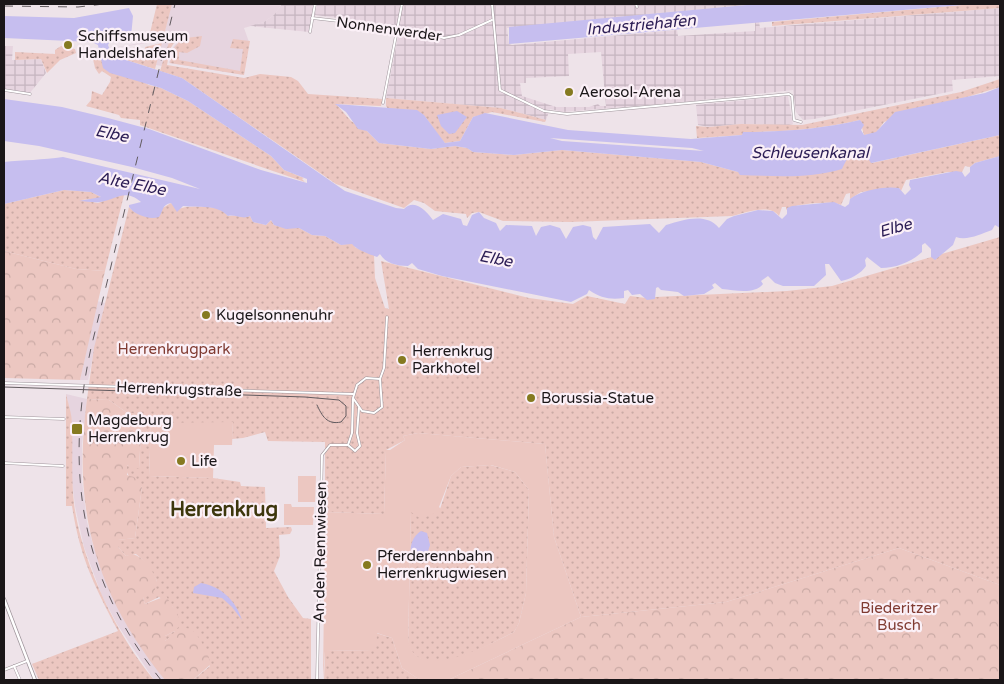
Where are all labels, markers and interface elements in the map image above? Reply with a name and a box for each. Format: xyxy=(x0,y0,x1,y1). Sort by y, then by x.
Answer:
water label: Industriehafen xyxy=(585,10,698,40)
street label: Nonnenwerder xyxy=(335,13,443,45)
place label: Schiffsmuseum Handelshafen xyxy=(78,27,188,62)
marker: Schiffsmuseum Handelshafen xyxy=(62,39,74,51)
place label: Aerosol-Arena xyxy=(579,83,681,101)
marker: Aerosol-Arena xyxy=(563,86,575,98)
water label: Elbe xyxy=(93,121,131,147)
water label: Schleusenkanal xyxy=(751,143,871,163)
water label: Alte Elbe xyxy=(96,168,168,201)
water label: Elbe xyxy=(876,213,915,242)
water label: Elbe xyxy=(478,246,515,272)
place label: Kugelsonnenuhr xyxy=(216,306,333,324)
marker: Kugelsonnenuhr xyxy=(200,309,212,321)
park label: Herrenkrugpark xyxy=(118,340,230,358)
place label: Herrenkrug Parkhotel xyxy=(412,342,493,377)
marker: Herrenkrug Parkhotel xyxy=(396,354,408,366)
street label: Herrenkrugstraße xyxy=(116,378,242,400)
place label: Borussia-Statue xyxy=(541,389,654,407)
marker: Borussia-Statue xyxy=(525,392,537,404)
place label: Magdeburg Herrenkrug xyxy=(88,411,172,446)
marker: Magdeburg Herrenkrug xyxy=(70,422,84,436)
place label: Life xyxy=(191,452,217,470)
marker: Life xyxy=(175,455,187,467)
street label: An den Rennwiesen xyxy=(310,481,330,623)
district label: Herrenkrug xyxy=(170,498,278,522)
place label: Pferderennbahn Herrenkrugwiesen xyxy=(377,547,507,582)
marker: Pferderennbahn Herrenkrugwiesen xyxy=(361,559,373,571)
park label: Biederitzer Busch xyxy=(860,599,938,634)

